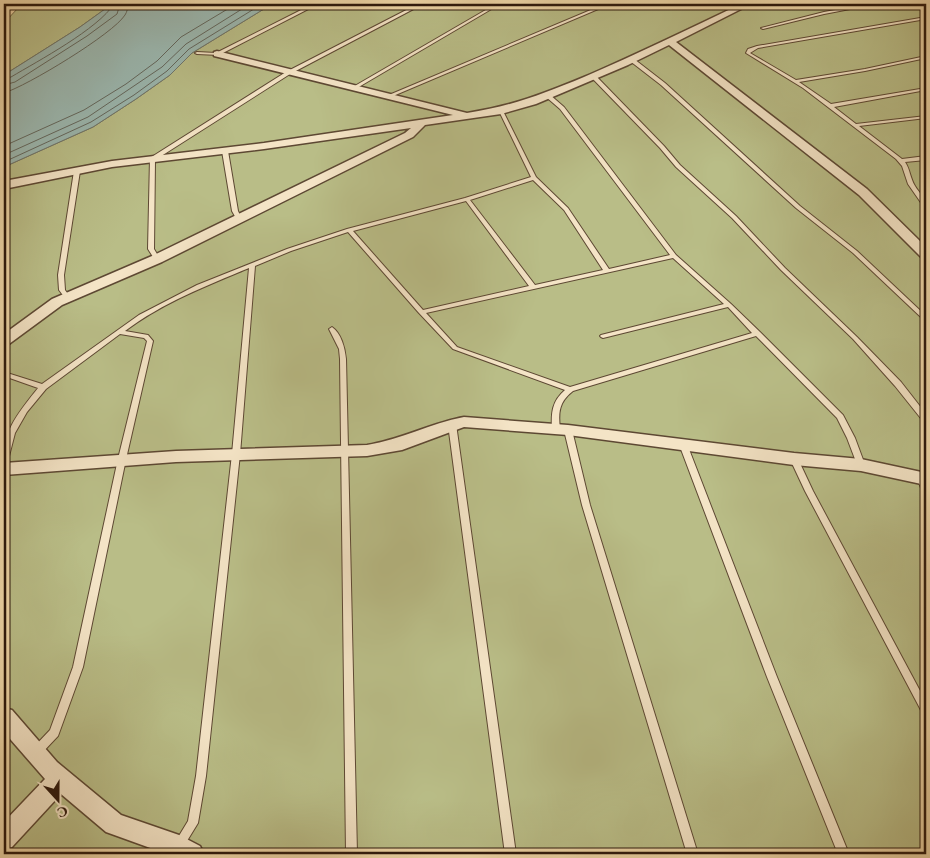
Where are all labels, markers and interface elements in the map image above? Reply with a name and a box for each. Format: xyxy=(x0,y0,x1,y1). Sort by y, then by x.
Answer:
north arrow xyxy=(32,776,82,826)
text: С xyxy=(55,802,71,822)

